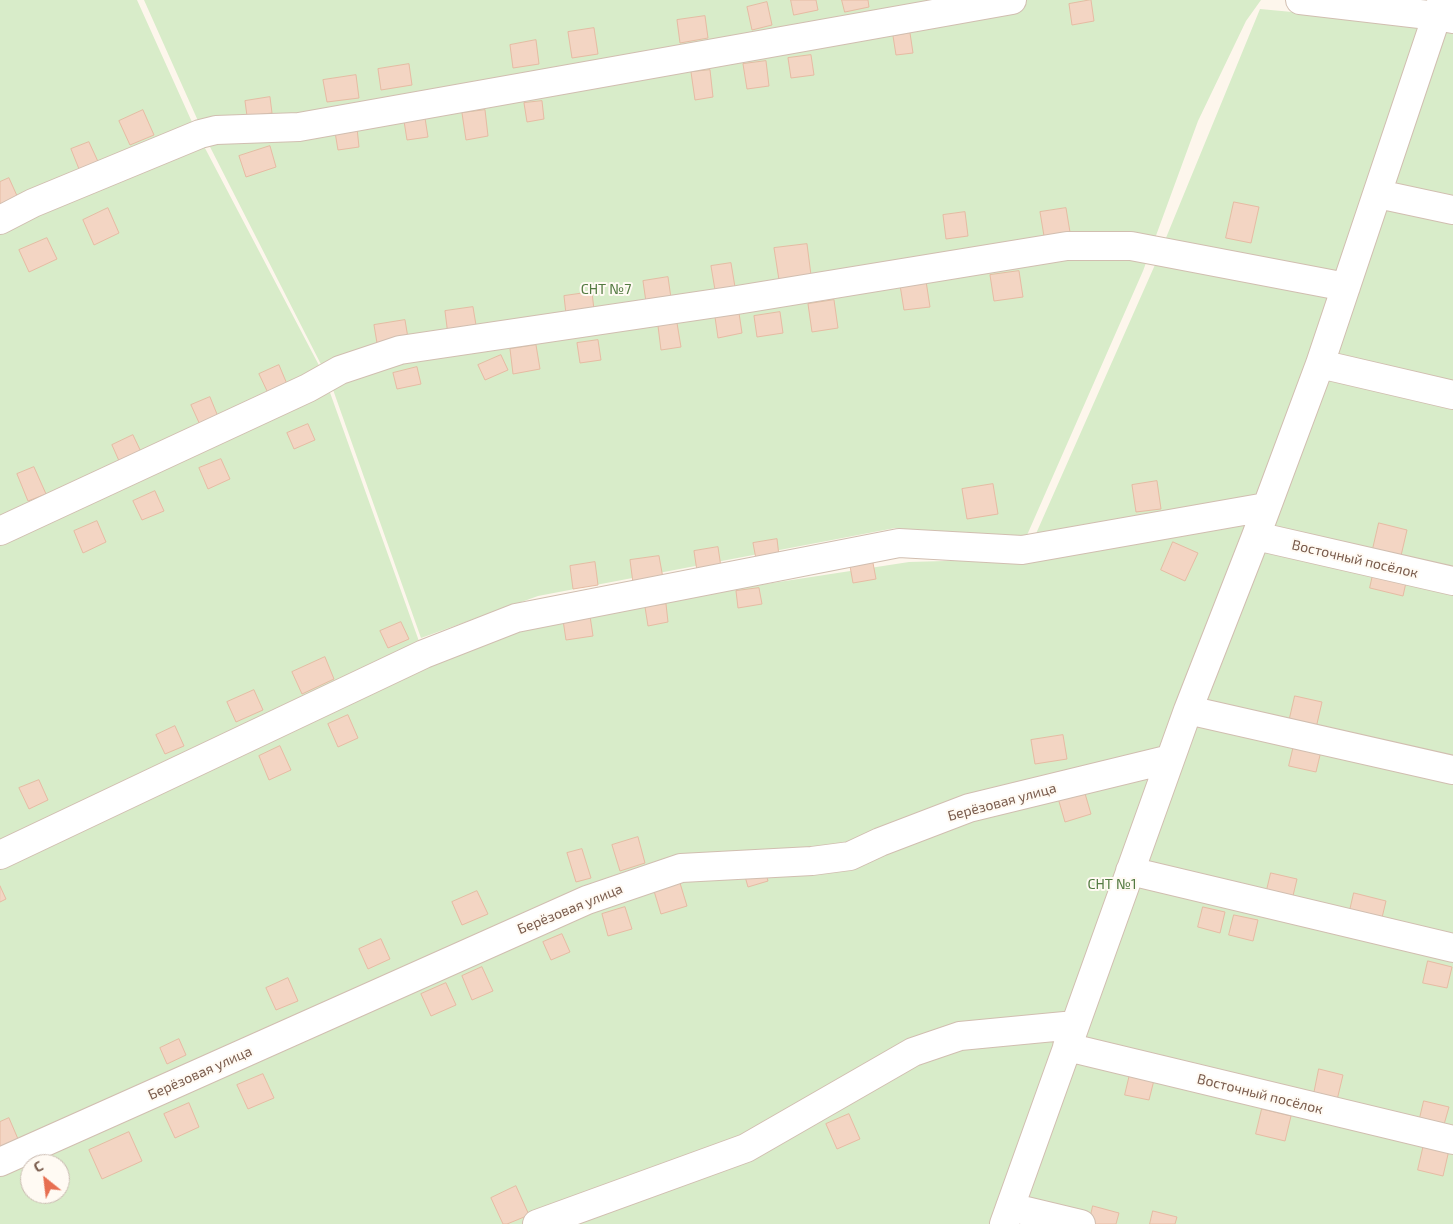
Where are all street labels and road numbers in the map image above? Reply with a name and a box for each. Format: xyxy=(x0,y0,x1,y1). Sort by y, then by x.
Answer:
street label: Восточный посёлок xyxy=(1290,536,1420,582)
street label: Берёзовая улица xyxy=(946,779,1058,825)
street label: Берёзовая улица xyxy=(515,880,625,938)
street label: Берёзовая улица xyxy=(145,1043,255,1103)
street label: Восточный посёлок xyxy=(1195,1070,1325,1118)

